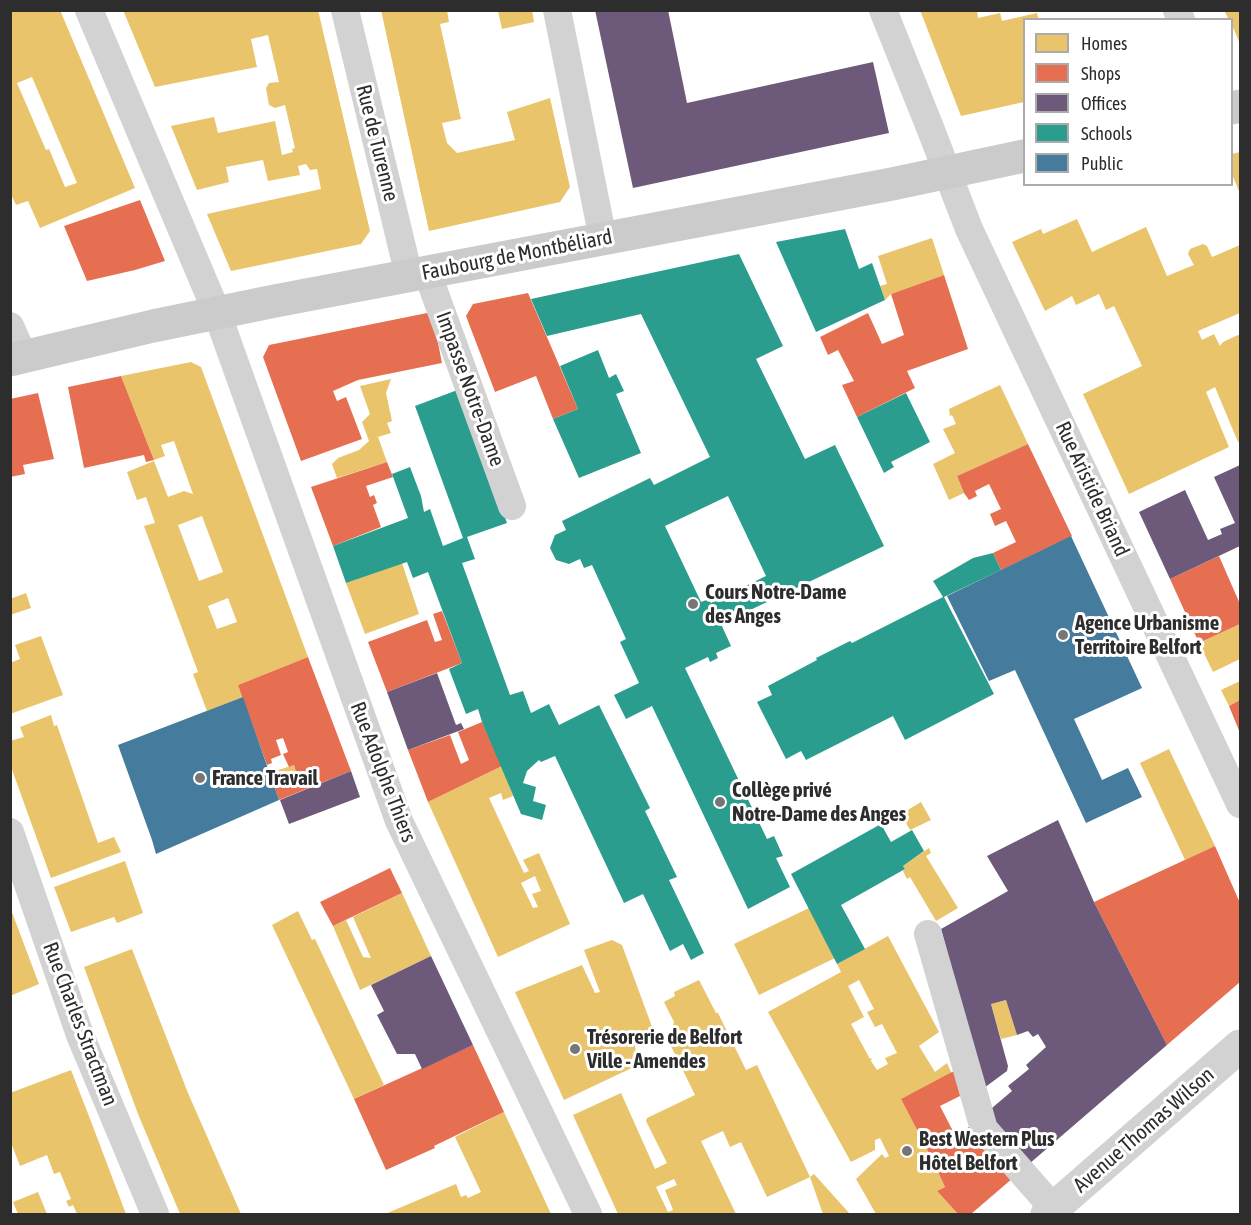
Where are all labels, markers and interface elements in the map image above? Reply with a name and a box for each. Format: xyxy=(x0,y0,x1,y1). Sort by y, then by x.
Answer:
legend xyxy=(1023,18,1233,186)
text: Homes xyxy=(1081,33,1127,54)
text: Shops xyxy=(1081,63,1121,84)
street label: Rue de Turenne xyxy=(350,82,404,204)
text: Offices xyxy=(1081,93,1127,114)
text: Schools xyxy=(1081,123,1132,144)
text: Public xyxy=(1081,153,1123,174)
street label: Faubourg de Montbéliard xyxy=(420,224,614,286)
street label: Impasse Notre-Dame xyxy=(430,308,510,470)
street label: Rue Aristide Briand xyxy=(1050,418,1134,560)
place label: Cours Notre-Dame des Anges xyxy=(705,579,846,629)
marker: Cours Notre-Dame des Anges xyxy=(686,597,700,611)
place label: Agence Urbanisme Territoire Belfort xyxy=(1075,610,1219,660)
marker: Agence Urbanisme Territoire Belfort xyxy=(1056,628,1070,642)
street label: Rue Adolphe Thiers xyxy=(345,698,421,846)
place label: France Travail xyxy=(212,765,318,791)
marker: France Travail xyxy=(193,771,207,785)
place label: Collège privé Notre-Dame des Anges xyxy=(732,777,906,827)
marker: Collège privé Notre-Dame des Anges xyxy=(713,795,727,809)
street label: Rue Charles Stractman xyxy=(37,939,123,1109)
place label: Trésorerie de Belfort Ville - Amendes xyxy=(587,1024,742,1074)
marker: Trésorerie de Belfort Ville - Amendes xyxy=(568,1042,582,1056)
street label: Avenue Thomas Wilson xyxy=(1069,1062,1219,1198)
place label: Best Western Plus Hôtel Belfort xyxy=(919,1126,1054,1176)
marker: Best Western Plus Hôtel Belfort xyxy=(900,1144,914,1158)

